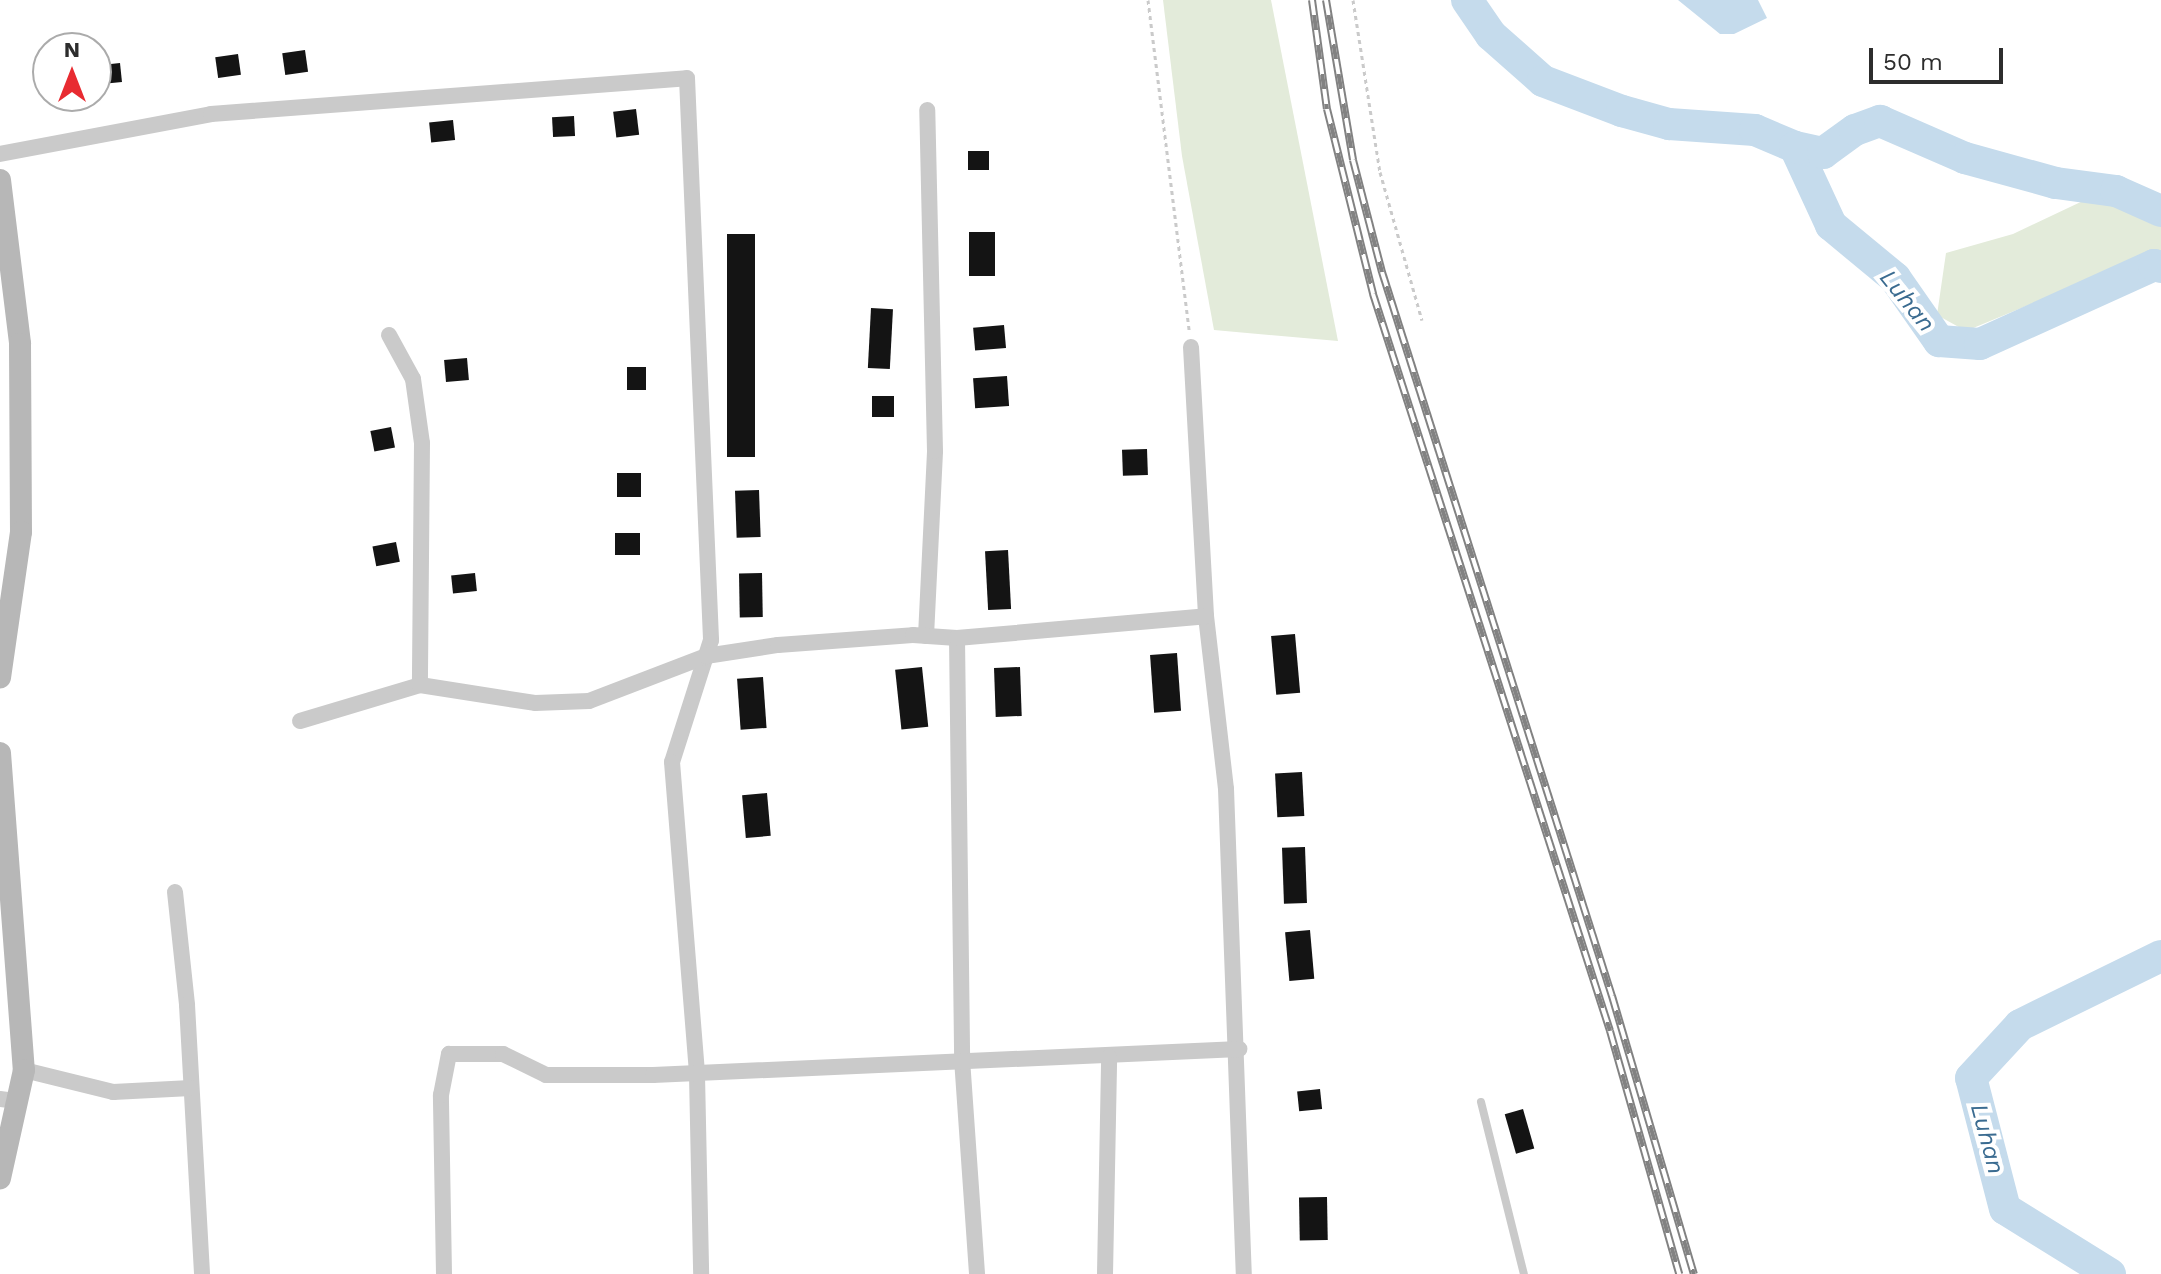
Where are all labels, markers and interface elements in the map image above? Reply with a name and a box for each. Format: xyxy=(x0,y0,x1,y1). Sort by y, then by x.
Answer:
north arrow xyxy=(32,32,112,112)
scale bar xyxy=(1873,32,2007,82)
text: N xyxy=(64,37,80,62)
text: 50 m xyxy=(1883,48,1943,76)
water label: Luhan xyxy=(1873,264,1941,338)
water label: Luhan xyxy=(1964,1101,2010,1177)

